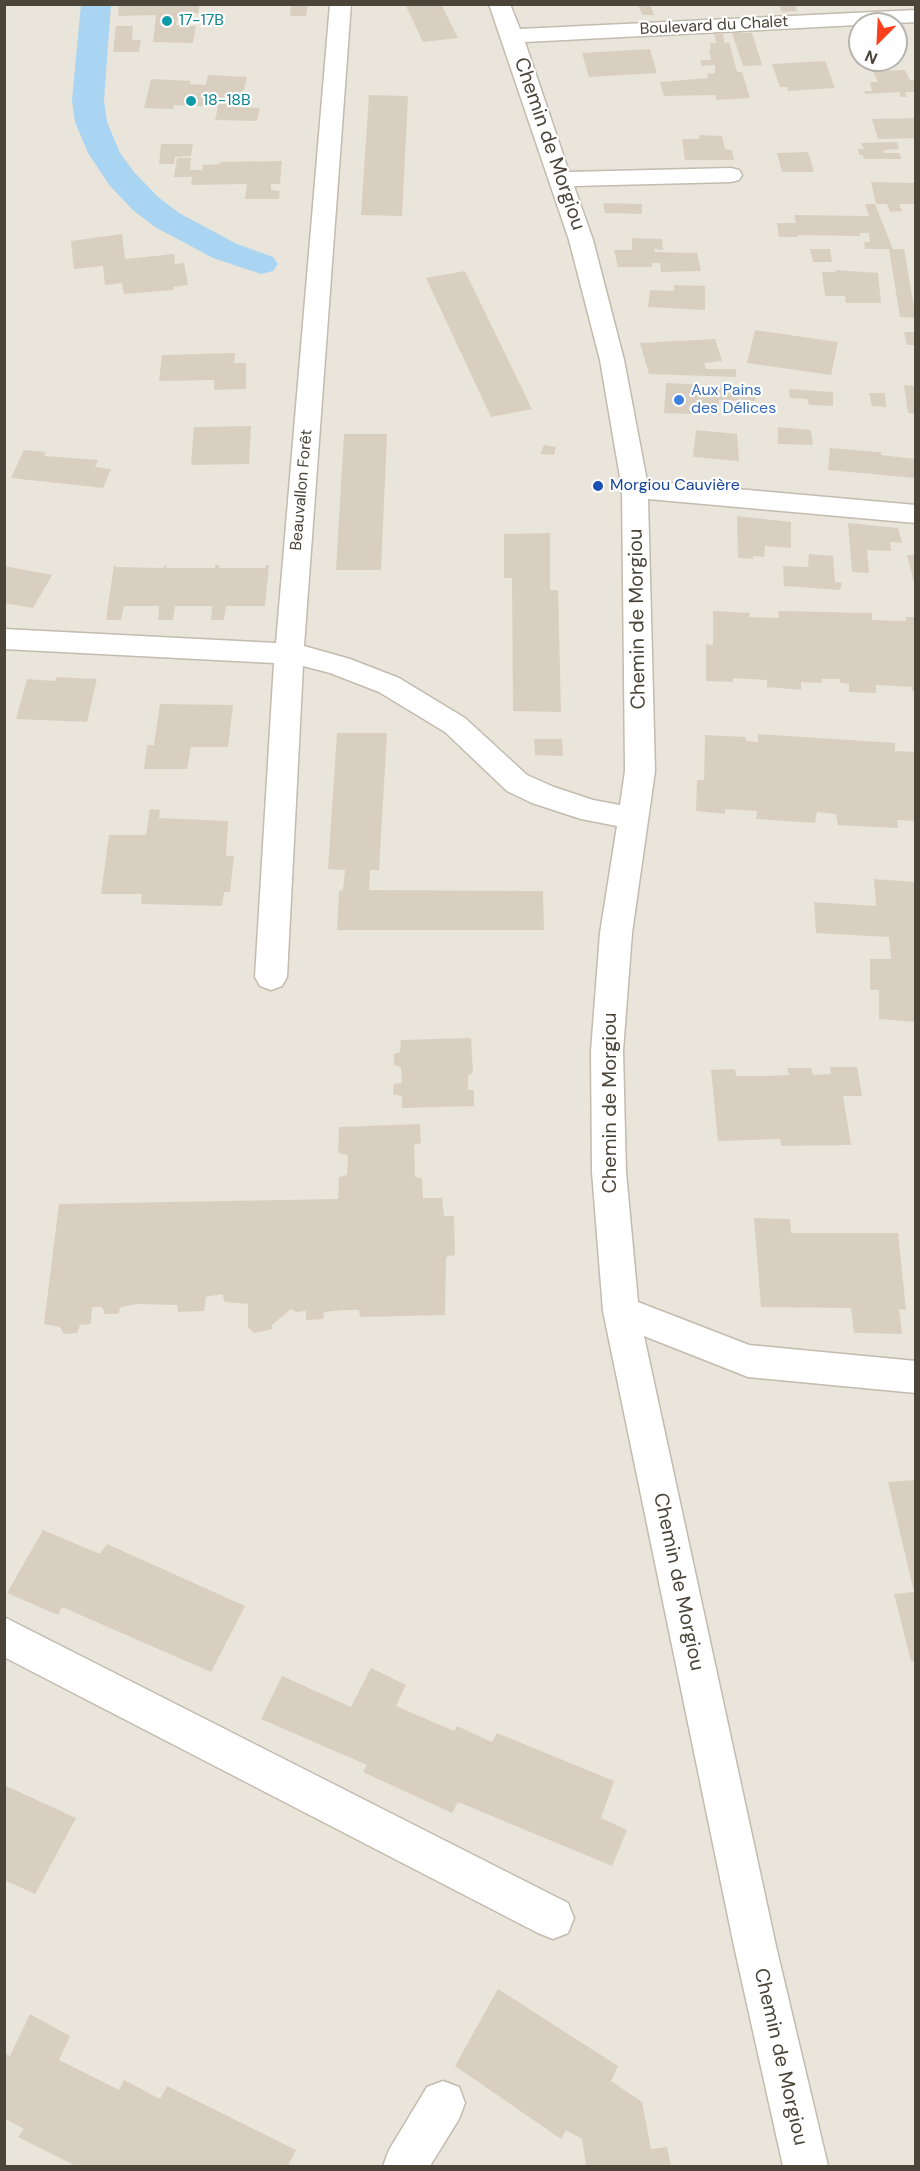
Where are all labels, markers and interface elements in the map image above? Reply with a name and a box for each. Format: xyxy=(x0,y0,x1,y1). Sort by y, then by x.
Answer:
place label: 17-17B xyxy=(179,11,224,31)
north arrow xyxy=(848,12,908,72)
street label: Boulevard du Chalet xyxy=(639,13,789,39)
marker: 17-17B xyxy=(160,14,174,28)
text: N xyxy=(862,45,881,69)
street label: Chemin de Morgiou xyxy=(508,55,590,233)
place label: 18-18B xyxy=(203,91,251,111)
marker: 18-18B xyxy=(184,94,198,108)
place label: Aux Pains des Délices xyxy=(691,381,776,419)
marker: Aux Pains des Délices xyxy=(672,393,686,407)
street label: Beauvallon Forêt xyxy=(287,428,317,552)
place label: Morgiou Cauvière xyxy=(610,476,740,496)
marker: Morgiou Cauvière xyxy=(591,479,605,493)
street label: Chemin de Morgiou xyxy=(624,528,652,710)
street label: Chemin de Morgiou xyxy=(599,1013,623,1193)
street label: Chemin de Morgiou xyxy=(647,1491,709,1673)
street label: Chemin de Morgiou xyxy=(748,1966,812,2148)

